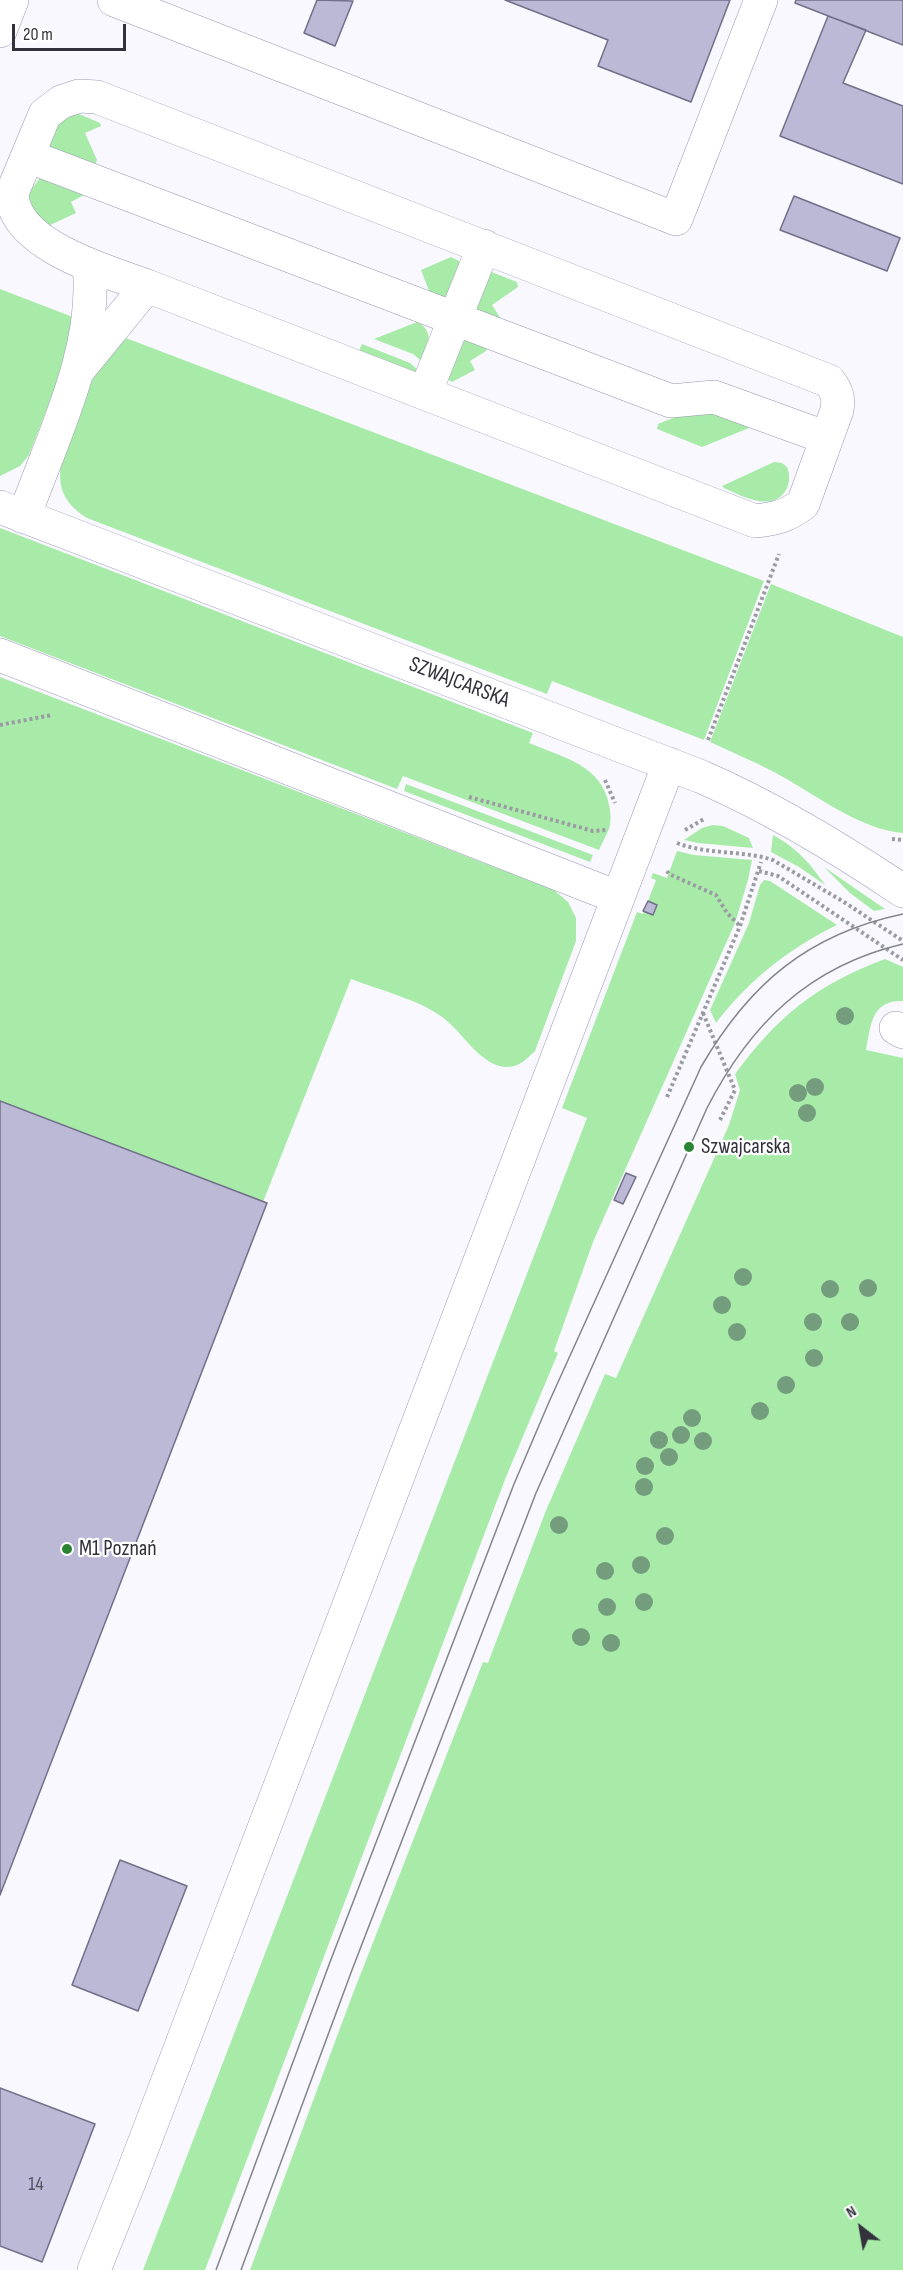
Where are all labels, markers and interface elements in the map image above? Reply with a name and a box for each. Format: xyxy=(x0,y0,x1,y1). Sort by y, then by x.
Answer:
scale bar xyxy=(15,12,129,50)
text: 20 m xyxy=(23,24,53,45)
street label: SZWAJCARSKA xyxy=(405,652,513,714)
place label: Szwajcarska xyxy=(701,1134,790,1160)
marker: Szwajcarska xyxy=(682,1140,696,1154)
place label: M1 Poznań xyxy=(79,1536,157,1562)
marker: M1 Poznań xyxy=(60,1542,74,1556)
house number: 14 xyxy=(28,2173,44,2197)
north arrow xyxy=(831,2198,891,2258)
text: N xyxy=(843,2202,860,2222)

